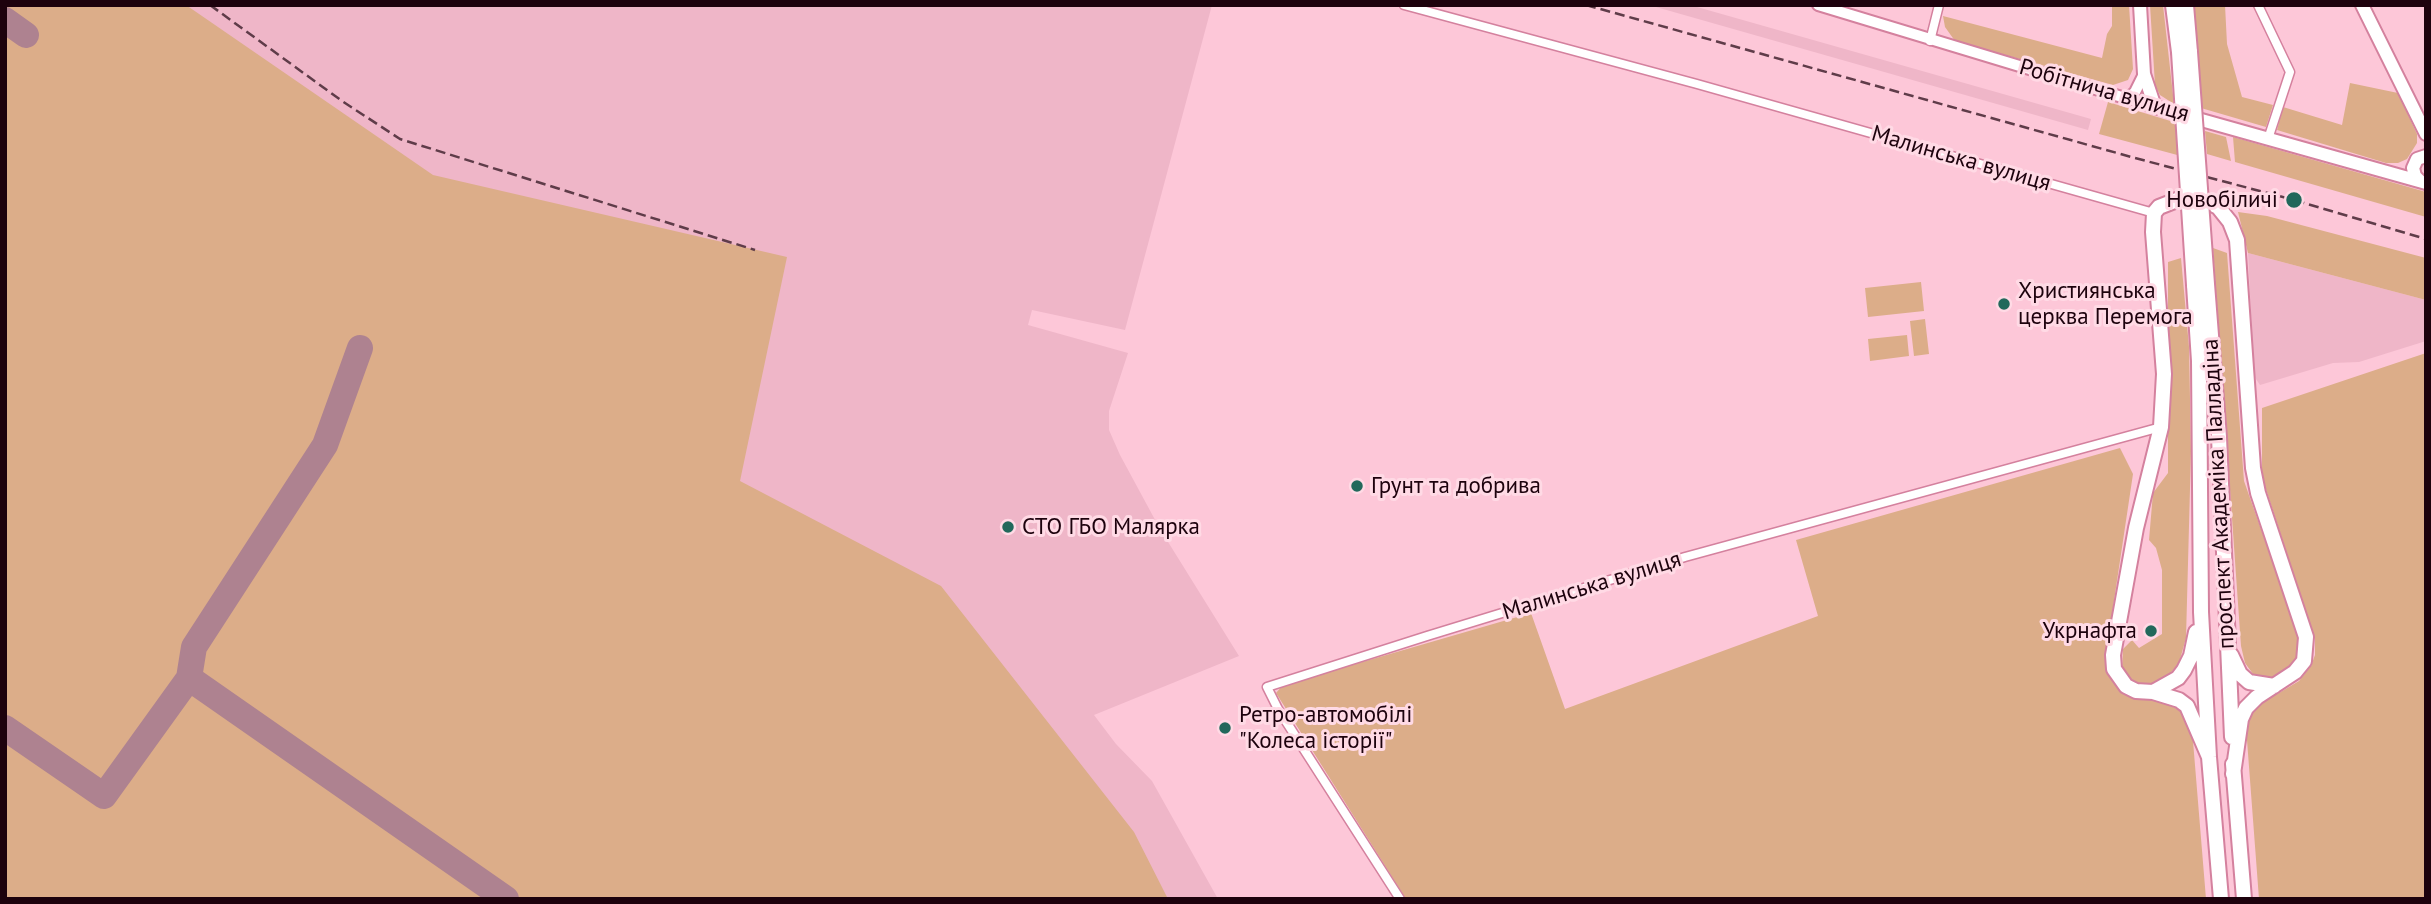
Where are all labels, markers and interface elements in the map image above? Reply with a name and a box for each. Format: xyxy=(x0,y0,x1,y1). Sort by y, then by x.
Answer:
street label: Робітнича вулиця xyxy=(2016,54,2192,128)
street label: Малинська вулиця xyxy=(1868,120,2054,198)
place label: Новобіличі xyxy=(2166,186,2278,214)
marker: Новобіличі xyxy=(2284,190,2304,210)
place label: Християнська церква Перемога xyxy=(2018,277,2193,331)
marker: Християнська церква Перемога xyxy=(1996,296,2012,312)
street label: проспект Академіка Палладіна xyxy=(2197,338,2241,650)
place label: Грунт та добрива xyxy=(1371,472,1541,500)
marker: Грунт та добрива xyxy=(1349,478,1365,494)
place label: СТО ГБО Малярка xyxy=(1022,513,1200,541)
marker: СТО ГБО Малярка xyxy=(1000,519,1016,535)
street label: Малинська вулиця xyxy=(1499,546,1685,626)
place label: Укрнафта xyxy=(2042,617,2137,645)
marker: Укрнафта xyxy=(2143,623,2159,639)
place label: Ретро-автомобілі "Колеса історії" xyxy=(1239,701,1412,755)
marker: Ретро-автомобілі "Колеса історії" xyxy=(1217,720,1233,736)

